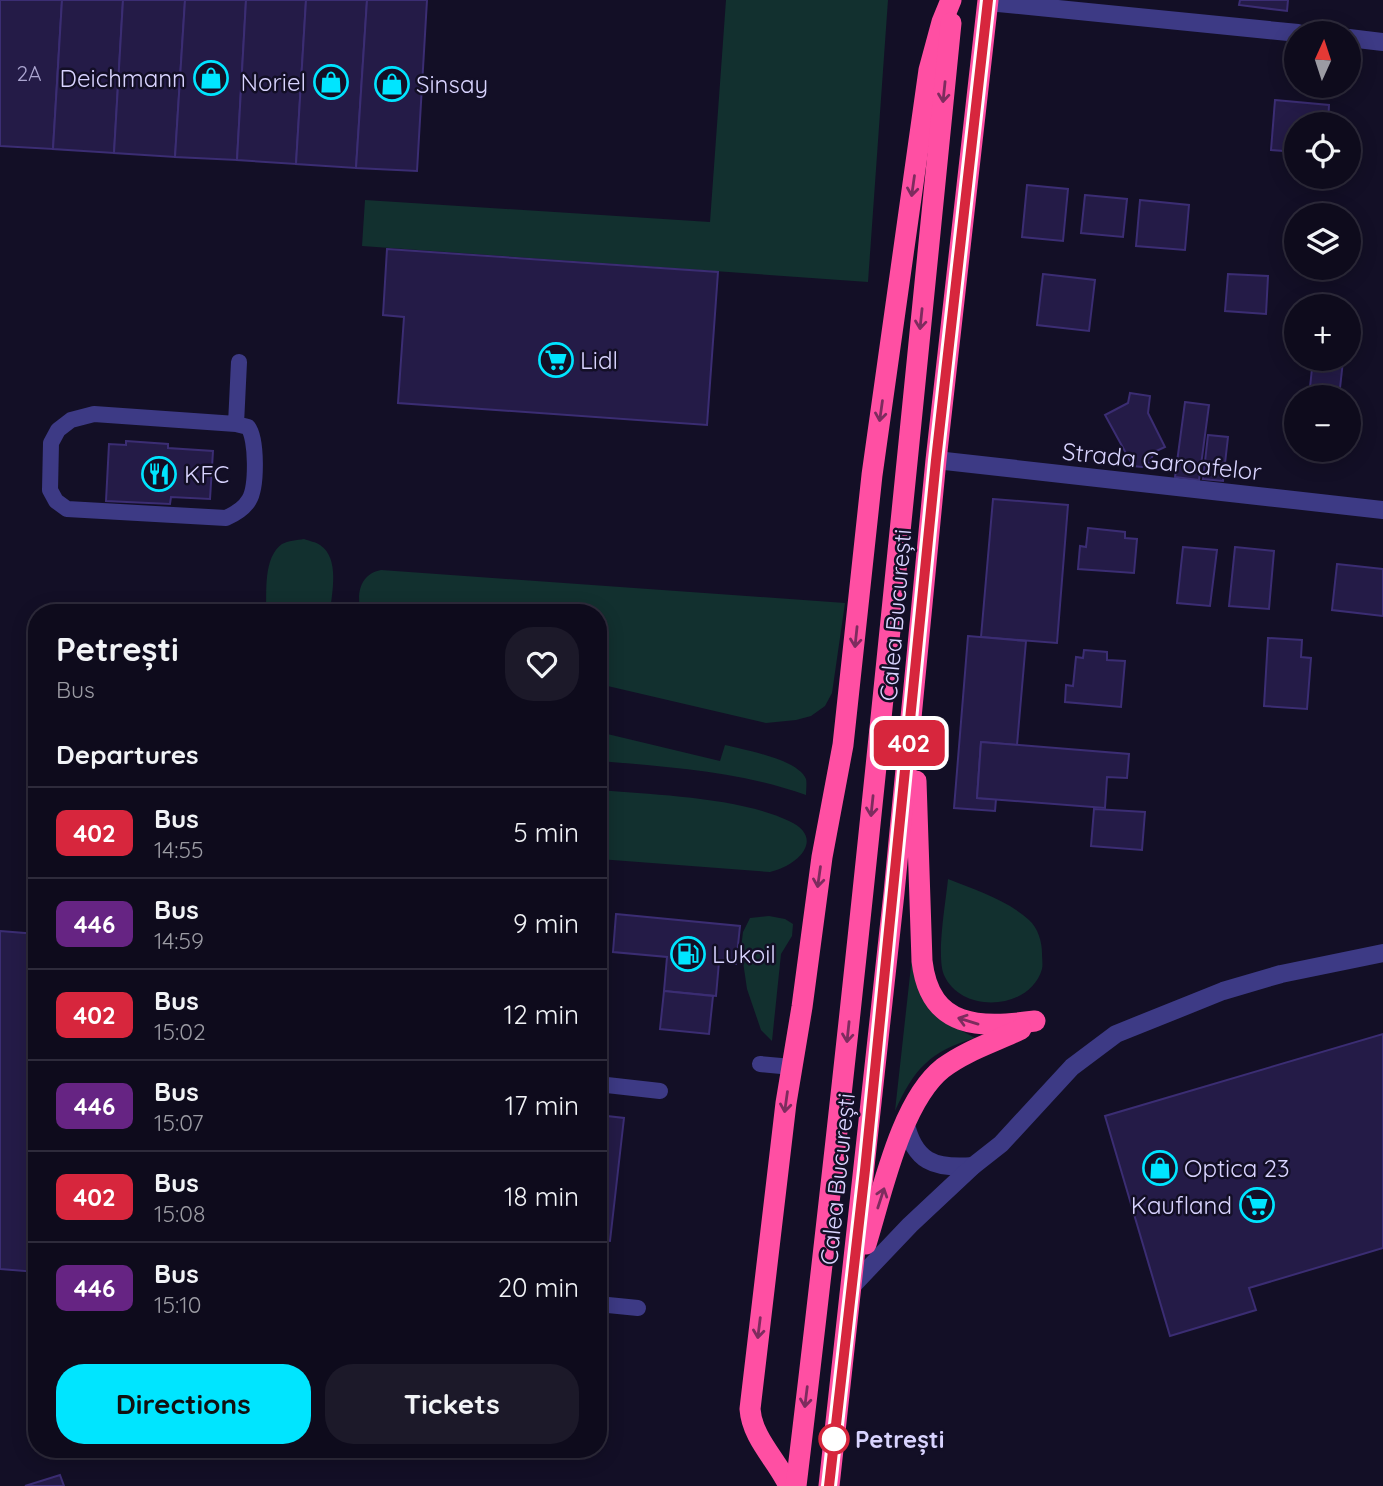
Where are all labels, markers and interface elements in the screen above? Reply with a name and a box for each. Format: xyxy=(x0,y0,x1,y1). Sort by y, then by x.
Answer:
north arrow xyxy=(1284,21,1362,98)
map controls xyxy=(1284,21,1361,462)
shop icon: Deichmann xyxy=(192,59,230,97)
house number: 2A xyxy=(16,60,42,86)
place label: Deichmann xyxy=(60,63,186,93)
shop icon: Noriel xyxy=(312,63,350,101)
shop icon: Sinsay xyxy=(373,65,411,103)
place label: Noriel xyxy=(241,67,306,97)
place label: Sinsay xyxy=(416,69,488,99)
one-way arrow xyxy=(938,80,951,103)
button: locate xyxy=(1284,112,1361,189)
one-way arrow xyxy=(907,174,920,197)
button: layers xyxy=(1284,203,1361,280)
button: + xyxy=(1284,294,1361,371)
one-way arrow xyxy=(915,307,928,329)
supermarket icon: Lidl xyxy=(537,341,575,379)
place label: Lidl xyxy=(580,345,618,375)
button: − xyxy=(1284,385,1361,462)
one-way arrow xyxy=(874,399,887,422)
street label: Strada Garoafelor xyxy=(1061,436,1263,486)
restaurant icon: KFC xyxy=(140,455,178,493)
place label: KFC xyxy=(184,459,229,489)
street label: Calea București xyxy=(873,528,917,702)
one-way arrow xyxy=(849,626,862,648)
button: heart xyxy=(505,627,579,701)
text: Petrești xyxy=(56,628,179,669)
text: Bus xyxy=(56,675,95,704)
line badge: 402 xyxy=(869,720,949,766)
text: 402 xyxy=(888,728,930,758)
text: Departures xyxy=(56,738,199,771)
one-way arrow xyxy=(865,794,878,817)
text: Bus xyxy=(154,802,199,835)
text: 5 min xyxy=(513,816,579,849)
text: 402 xyxy=(73,818,116,848)
text: 14:55 xyxy=(154,835,204,864)
one-way arrow xyxy=(813,865,826,887)
text: Bus xyxy=(154,893,199,926)
text: 9 min xyxy=(513,907,579,940)
text: 446 xyxy=(74,909,115,939)
text: 14:59 xyxy=(154,926,204,955)
fuel station icon: Lukoil xyxy=(669,935,707,973)
place label: Lukoil xyxy=(712,939,776,969)
text: Bus xyxy=(154,984,199,1017)
text: 12 min xyxy=(504,998,579,1031)
text: 402 xyxy=(73,1000,116,1030)
one-way arrow xyxy=(957,1014,979,1027)
text: 15:02 xyxy=(154,1017,206,1046)
one-way arrow xyxy=(841,1020,854,1043)
text: Bus xyxy=(154,1075,199,1108)
text: 17 min xyxy=(505,1089,579,1122)
one-way arrow xyxy=(780,1090,793,1113)
text: 446 xyxy=(74,1091,115,1121)
street label: Calea București xyxy=(813,1092,861,1266)
text: 15:07 xyxy=(154,1108,204,1137)
shop icon: Optica 23 xyxy=(1141,1149,1179,1187)
place label: Optica 23 xyxy=(1184,1153,1290,1183)
text: Bus xyxy=(154,1166,199,1199)
text: 18 min xyxy=(504,1180,579,1213)
text: 402 xyxy=(73,1182,116,1212)
supermarket icon: Kaufland xyxy=(1238,1186,1276,1224)
one-way arrow xyxy=(876,1187,888,1209)
place label: Kaufland xyxy=(1131,1190,1232,1220)
text: 15:08 xyxy=(154,1199,205,1228)
text: Bus xyxy=(154,1257,199,1290)
text: 20 min xyxy=(498,1271,579,1304)
text: 446 xyxy=(74,1273,115,1303)
text: 15:10 xyxy=(154,1290,202,1319)
one-way arrow xyxy=(753,1316,766,1338)
button: Directions xyxy=(56,1364,311,1444)
button: Tickets xyxy=(325,1364,579,1444)
one-way arrow xyxy=(800,1385,813,1408)
marker: Petrești xyxy=(819,1424,849,1454)
place label: Petrești xyxy=(855,1424,944,1455)

